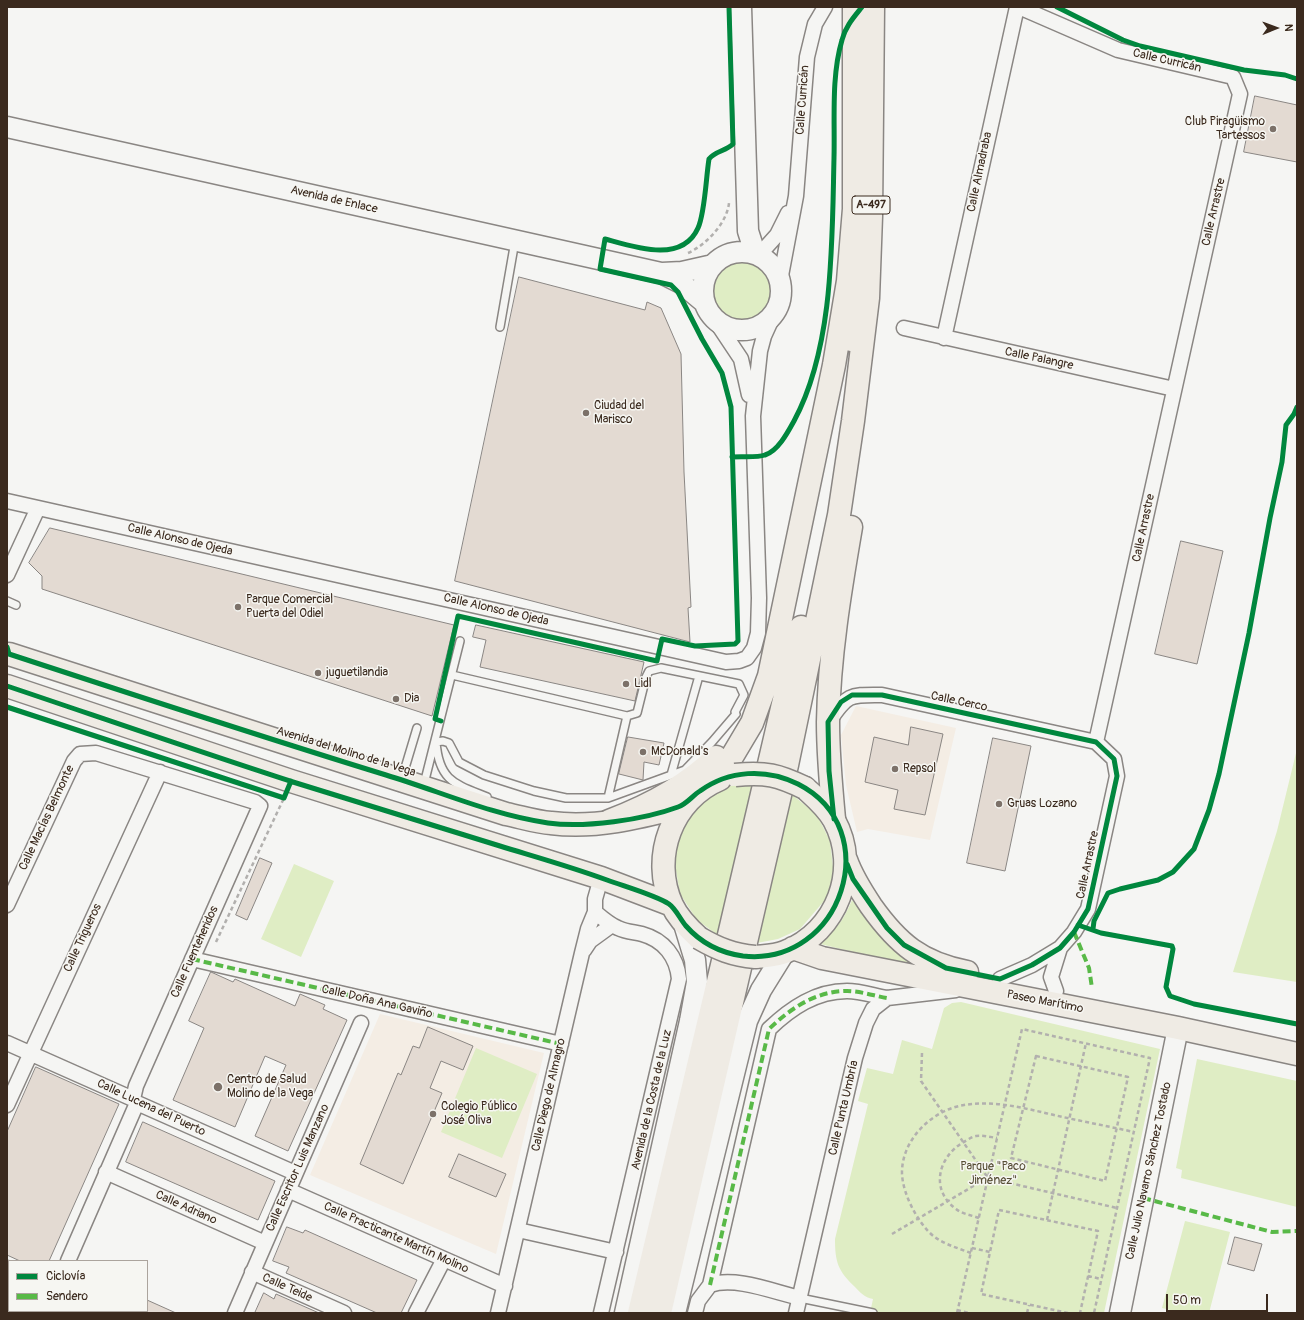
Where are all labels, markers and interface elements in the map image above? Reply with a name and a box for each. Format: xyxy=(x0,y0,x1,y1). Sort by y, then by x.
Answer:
north arrow xyxy=(1256,8,1296,48)
text: N xyxy=(1282,24,1295,32)
street label: Calle Curricán xyxy=(1131,46,1203,76)
street label: Calle Curricán xyxy=(793,65,813,135)
place label: Club Piragüismo Tartessos xyxy=(1185,115,1265,143)
marker: Club Piragüismo Tartessos xyxy=(1268,124,1278,134)
street label: Calle Almadraba xyxy=(965,131,995,213)
street label: Calle Arrastre xyxy=(1199,177,1229,247)
street label: Avenida de Enlace xyxy=(289,183,379,217)
road number: A-497 xyxy=(852,196,890,214)
street label: Calle Palangre xyxy=(1003,345,1075,373)
place label: Ciudad del Marisco xyxy=(594,399,644,427)
marker: Ciudad del Marisco xyxy=(581,408,591,418)
street label: Calle Arrastre xyxy=(1130,493,1158,563)
street label: Calle Alonso de Ojeda xyxy=(126,521,234,559)
street label: Calle Alonso de Ojeda xyxy=(442,591,550,629)
place label: Parque Comercial Puerta del Odiel xyxy=(246,593,333,621)
marker: Parque Comercial Puerta del Odiel xyxy=(233,602,243,612)
place label: juguetilandia xyxy=(326,666,388,680)
marker: juguetilandia xyxy=(313,668,323,678)
place label: Lidl xyxy=(634,677,652,691)
marker: Lidl xyxy=(621,679,631,689)
street label: Calle Cerco xyxy=(929,689,989,715)
place label: Dia xyxy=(404,692,419,706)
marker: Dia xyxy=(391,694,401,704)
street label: Avenida del Molino de la Vega xyxy=(275,724,417,780)
place label: McDonald's xyxy=(651,745,708,759)
marker: McDonald's xyxy=(638,747,648,757)
place label: Repsol xyxy=(903,762,936,776)
street label: Calle Macías Belmonte xyxy=(16,763,78,873)
marker: Repsol xyxy=(890,764,900,774)
place label: Gruas Lozano xyxy=(1007,797,1077,811)
marker: Gruas Lozano xyxy=(994,799,1004,809)
street label: Calle Arrastre xyxy=(1074,830,1102,900)
street label: Calle Trigueros xyxy=(61,902,105,974)
street label: Calle Fuenteheridos xyxy=(168,904,222,1000)
street label: Calle Doña Ana Gaviño xyxy=(320,982,434,1022)
street label: Paseo Marítimo xyxy=(1005,988,1085,1016)
street label: Avenida de la Costa de la Luz xyxy=(629,1028,675,1172)
street label: Calle Diego de Almagro xyxy=(529,1037,569,1153)
street label: Calle Punta Umbría xyxy=(826,1059,862,1157)
place label: Centro de Salud Molino de la Vega xyxy=(227,1073,313,1101)
street label: Calle Lucena del Puerto xyxy=(94,1076,208,1140)
marker: Centro de Salud Molino de la Vega xyxy=(212,1081,224,1093)
street label: Calle Julio Navarro Sánchez Tostado xyxy=(1123,1081,1175,1261)
place label: Colegio Público José Oliva xyxy=(441,1100,517,1128)
street label: Calle Escritor Luis Manzano xyxy=(263,1102,333,1234)
marker: Colegio Público José Oliva xyxy=(428,1109,438,1119)
park label: Parque "Paco Jiménez" xyxy=(960,1160,1026,1188)
street label: Calle Adriano xyxy=(153,1188,219,1228)
street label: Calle Practicante Martín Molino xyxy=(321,1199,471,1277)
legend xyxy=(8,1260,148,1312)
text: Ciclovía xyxy=(46,1269,85,1284)
street label: Calle Teide xyxy=(260,1271,314,1305)
scale bar xyxy=(1168,1286,1270,1312)
text: Sendero xyxy=(46,1289,88,1304)
text: 50 m xyxy=(1173,1293,1201,1308)

